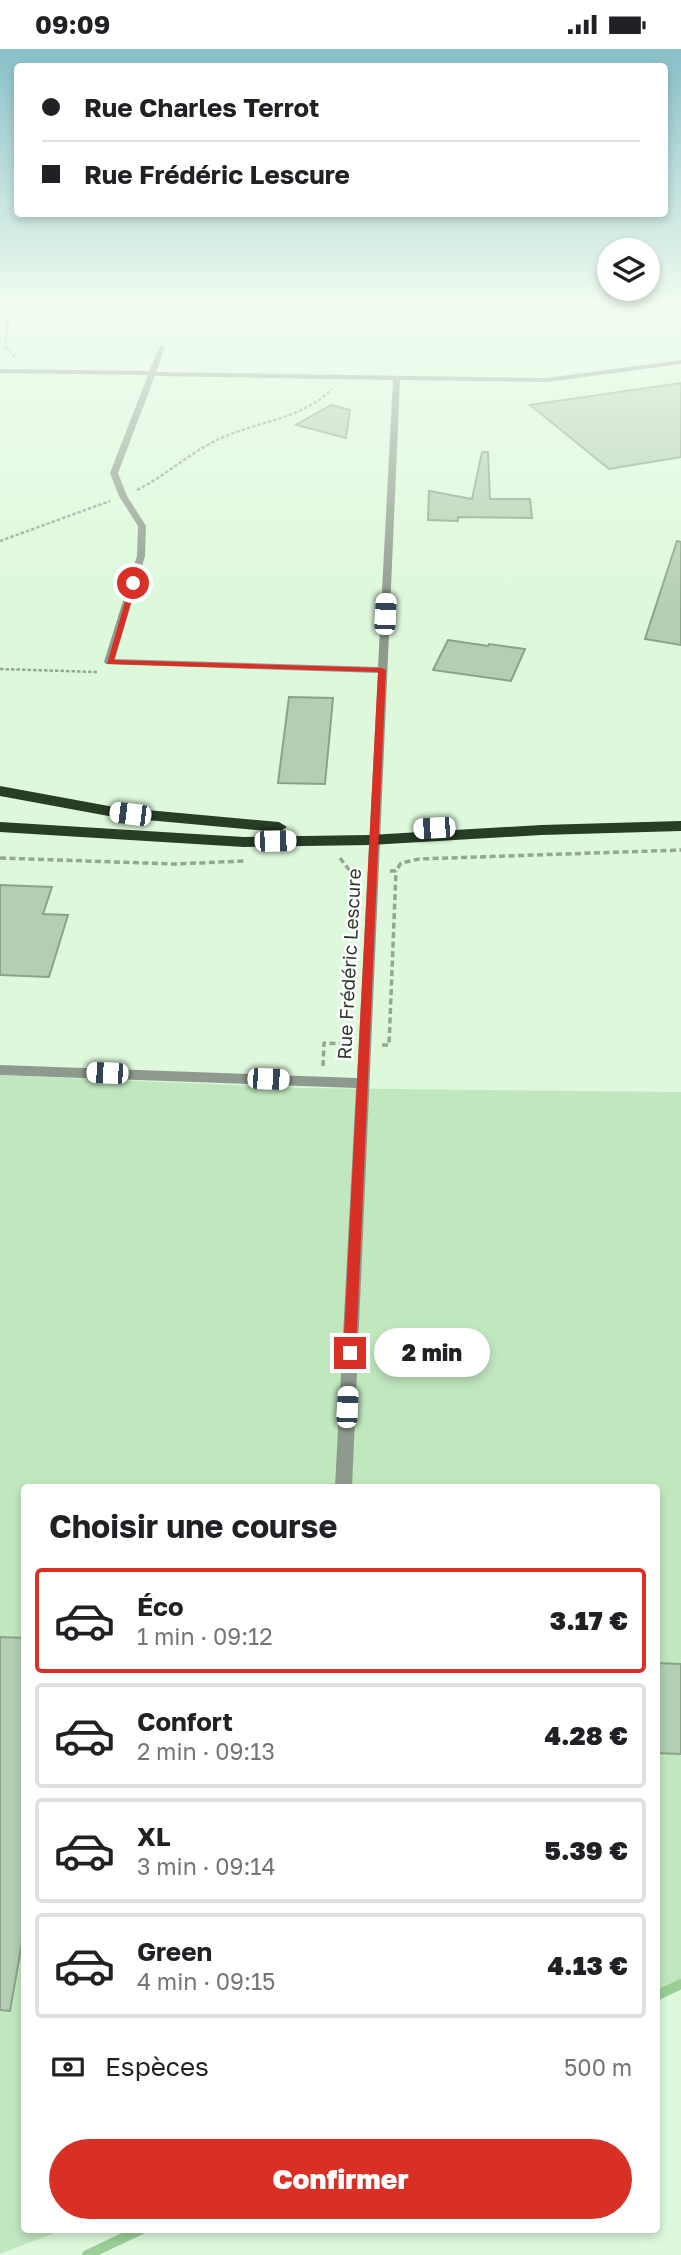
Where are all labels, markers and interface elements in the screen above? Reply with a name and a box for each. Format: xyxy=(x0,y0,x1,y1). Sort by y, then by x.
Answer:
text: 09:09 xyxy=(35,9,110,40)
text: Rue Charles Terrot xyxy=(84,92,319,123)
text: Rue Frédéric Lescure xyxy=(84,159,350,190)
map controls xyxy=(597,238,660,301)
button: layers xyxy=(597,238,660,301)
route start xyxy=(117,567,149,599)
car xyxy=(374,592,397,636)
car xyxy=(108,801,153,827)
car xyxy=(413,816,456,840)
car xyxy=(254,830,297,852)
street label: Rue Frédéric Lescure xyxy=(332,868,365,1060)
car xyxy=(86,1062,129,1084)
car xyxy=(247,1068,290,1090)
callout: 2 min xyxy=(374,1329,490,1377)
route end xyxy=(334,1337,366,1369)
text: 2 min xyxy=(402,1338,462,1366)
car xyxy=(336,1385,359,1429)
text: Choisir une course xyxy=(49,1507,337,1545)
icon: car xyxy=(53,1589,116,1652)
text: Éco xyxy=(137,1591,184,1622)
text: 3.17 € xyxy=(550,1605,628,1636)
text: 1 min · 09:12 xyxy=(137,1622,273,1650)
icon: car xyxy=(53,1704,116,1767)
text: Confort xyxy=(137,1706,233,1737)
text: 4.28 € xyxy=(545,1720,628,1751)
text: 2 min · 09:13 xyxy=(137,1737,275,1765)
icon: car xyxy=(53,1819,116,1882)
text: XL xyxy=(137,1821,171,1852)
text: 5.39 € xyxy=(545,1835,628,1866)
text: 3 min · 09:14 xyxy=(137,1852,276,1880)
icon: car xyxy=(53,1934,116,1997)
text: Green xyxy=(137,1936,212,1967)
text: 4.13 € xyxy=(548,1950,628,1981)
text: 4 min · 09:15 xyxy=(137,1967,275,1995)
icon: cash xyxy=(49,2048,87,2086)
text: Espèces xyxy=(105,2051,209,2082)
text: 500 m xyxy=(564,2053,632,2081)
button: Confirmer xyxy=(49,2139,632,2219)

